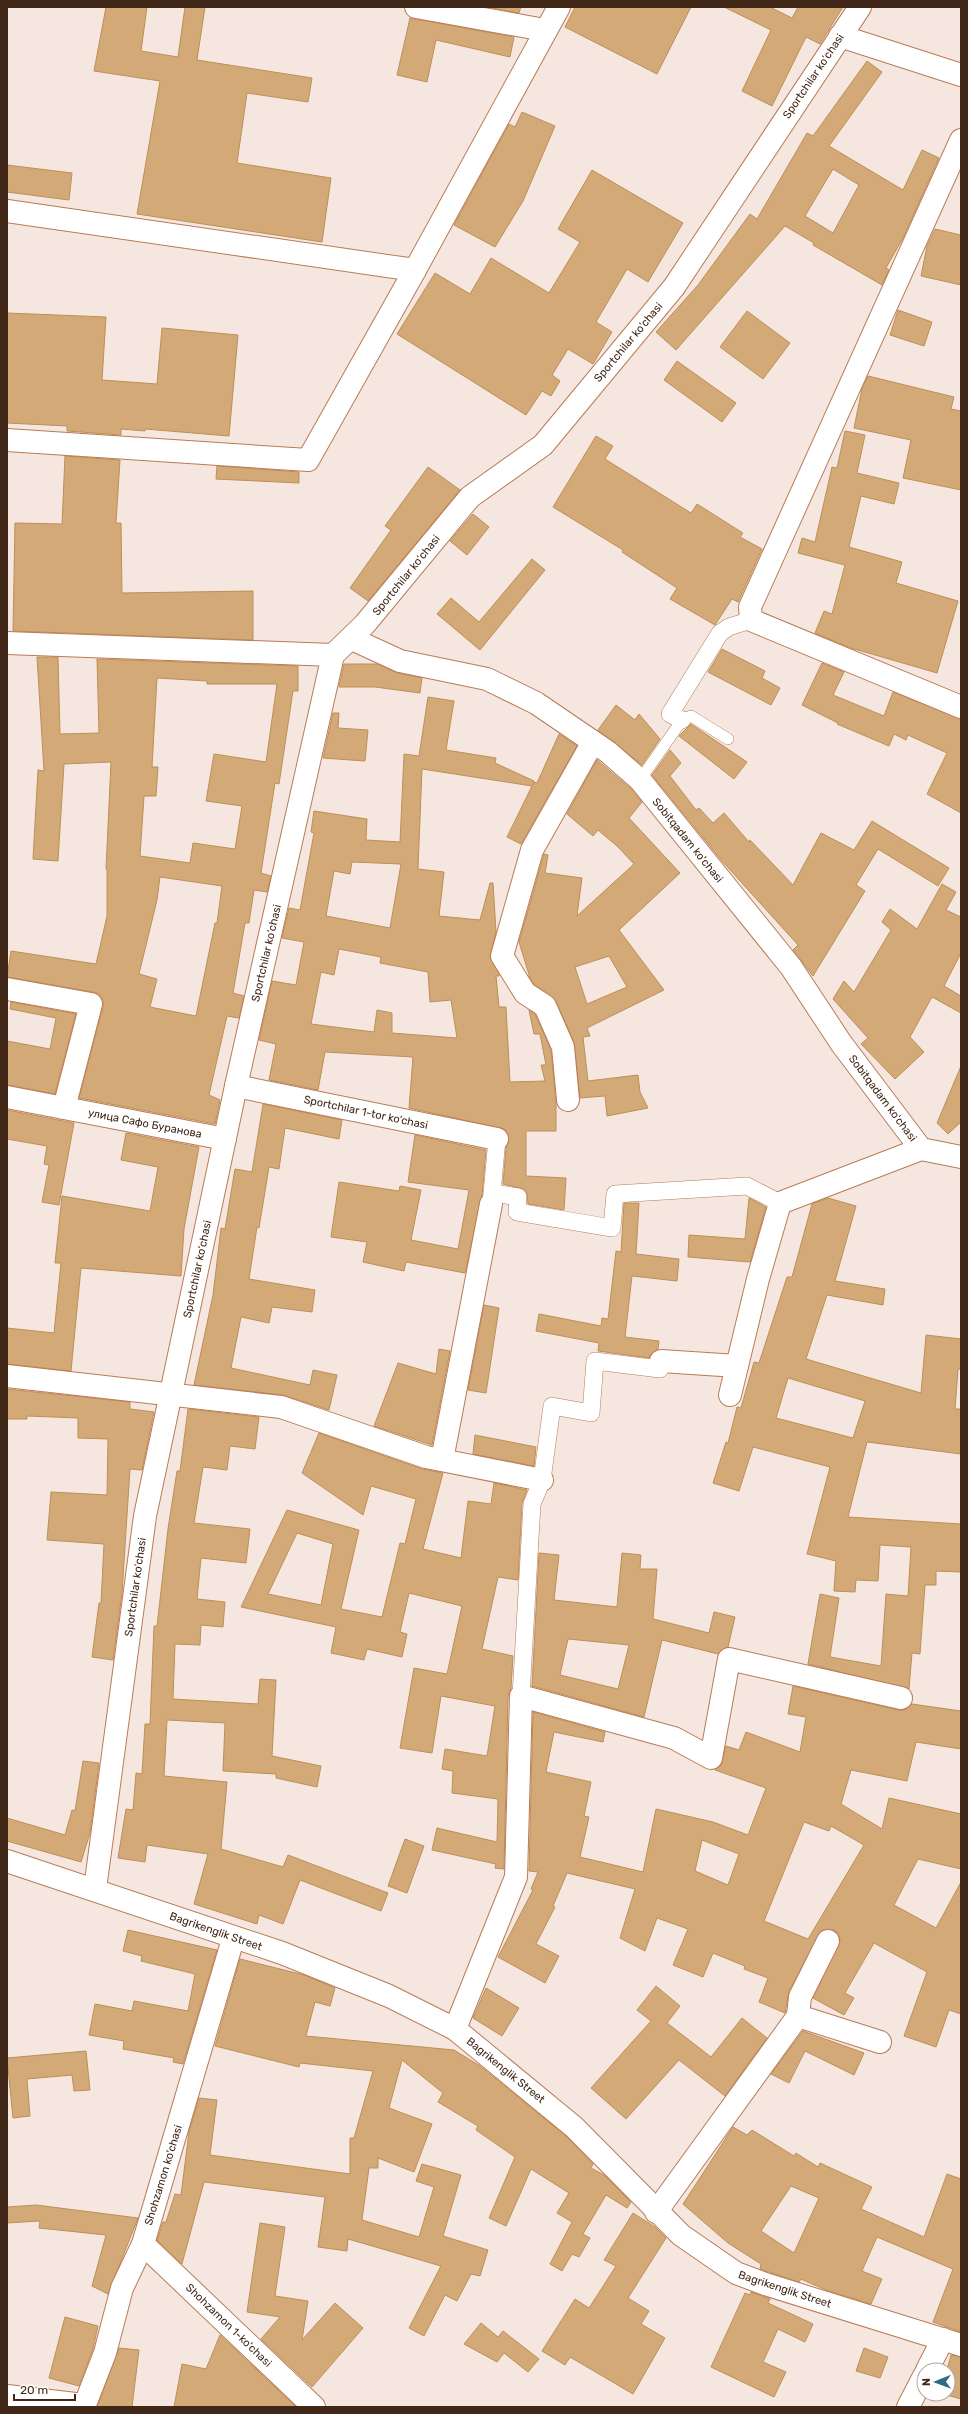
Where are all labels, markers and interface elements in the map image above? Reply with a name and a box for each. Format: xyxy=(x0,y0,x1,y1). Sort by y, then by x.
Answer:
street label: Sportchilar ko‘chasi xyxy=(780,31,847,121)
street label: Sportchilar ko‘chasi xyxy=(591,300,665,385)
street label: Sportchilar ko‘chasi xyxy=(370,532,443,618)
street label: Sobitqadam ko'chasi xyxy=(650,795,726,885)
street label: Sportchilar ko‘chasi xyxy=(249,903,284,1003)
street label: Sobitqadam ko'chasi xyxy=(846,1052,919,1144)
street label: Sportchilar 1-tor ko‘chasi xyxy=(303,1093,429,1132)
street label: улица Сафо Буранова xyxy=(87,1106,203,1141)
street label: Sportchilar ko‘chasi xyxy=(181,1219,214,1319)
street label: Sportchilar ko‘chasi xyxy=(122,1537,149,1637)
street label: Bagrikenglik Street xyxy=(168,1910,264,1954)
street label: Bagrikenglik Street xyxy=(464,2035,548,2106)
street label: Shohzamon ko'chasi xyxy=(142,2123,185,2227)
street label: Bagrikenglik Street xyxy=(737,2268,834,2311)
street label: Shohzamon 1-ko'chasi xyxy=(183,2281,274,2370)
north arrow xyxy=(916,2362,956,2402)
scale bar xyxy=(14,2376,75,2402)
text: N xyxy=(920,2378,933,2386)
text: 20 m xyxy=(20,2383,48,2397)

